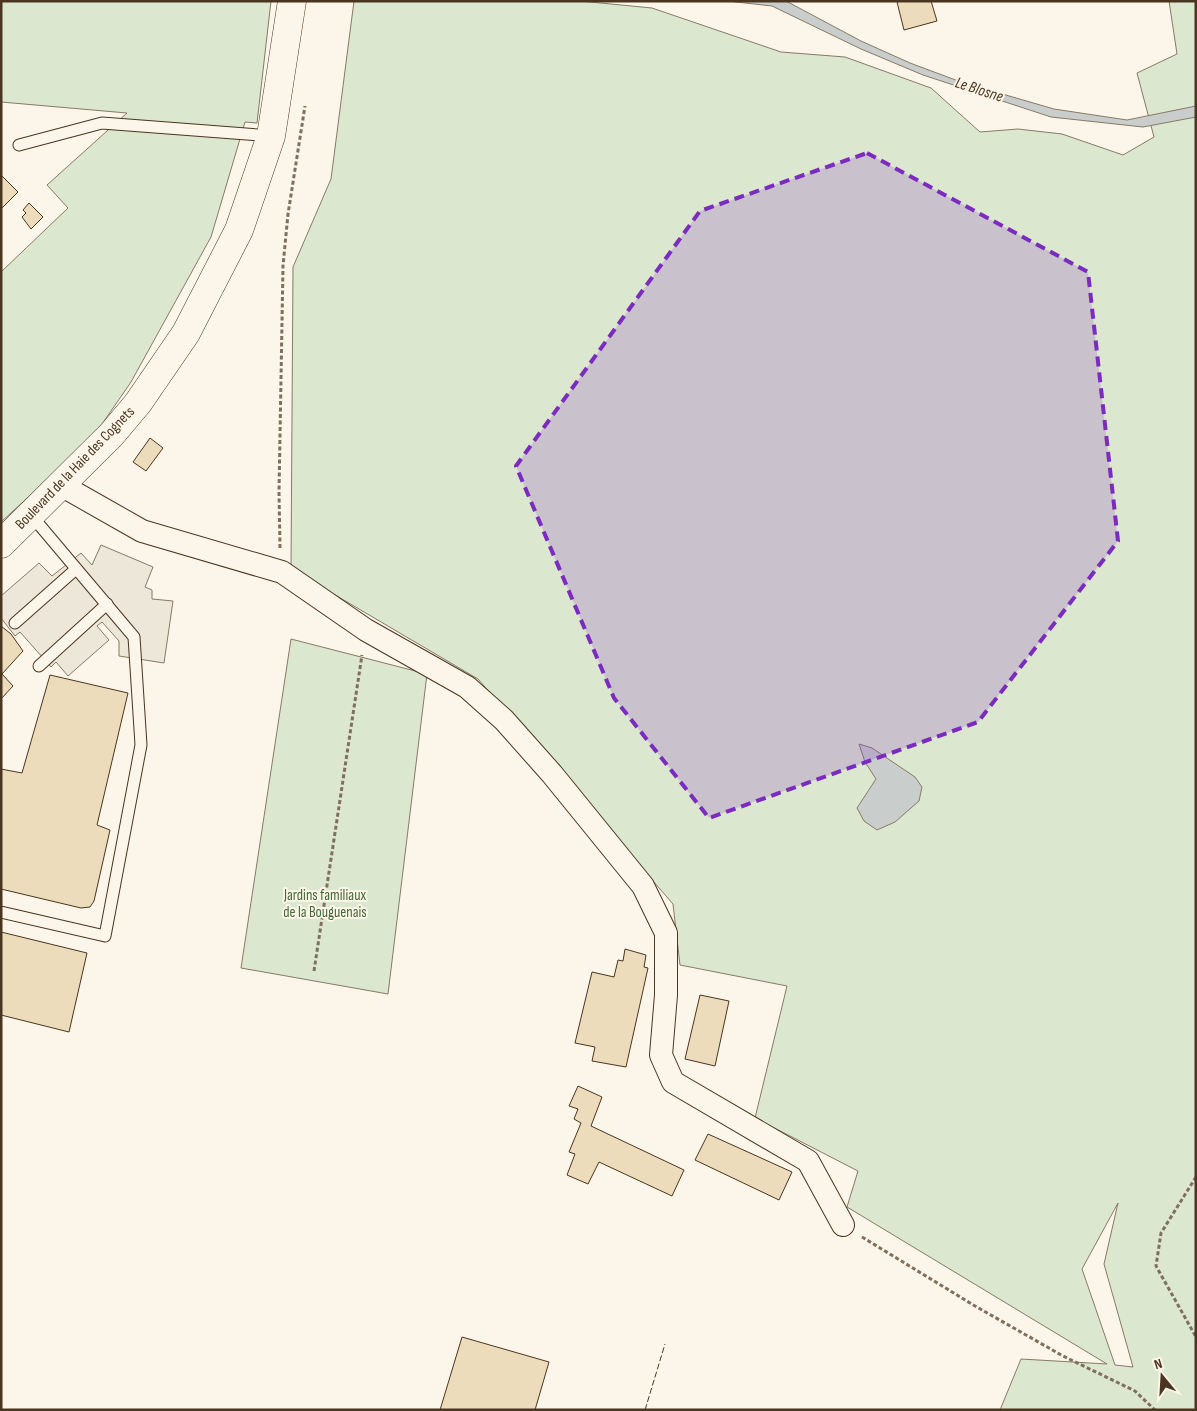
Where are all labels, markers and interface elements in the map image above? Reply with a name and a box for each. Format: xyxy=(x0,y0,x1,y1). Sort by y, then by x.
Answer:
water label: Le Blosne xyxy=(953,73,1005,107)
street label: Boulevard de la Haie des Cognets xyxy=(11,402,139,534)
park label: Jardins familiaux de la Bouguenais xyxy=(283,886,367,922)
north arrow xyxy=(1137,1351,1187,1401)
text: N xyxy=(1152,1355,1164,1373)

